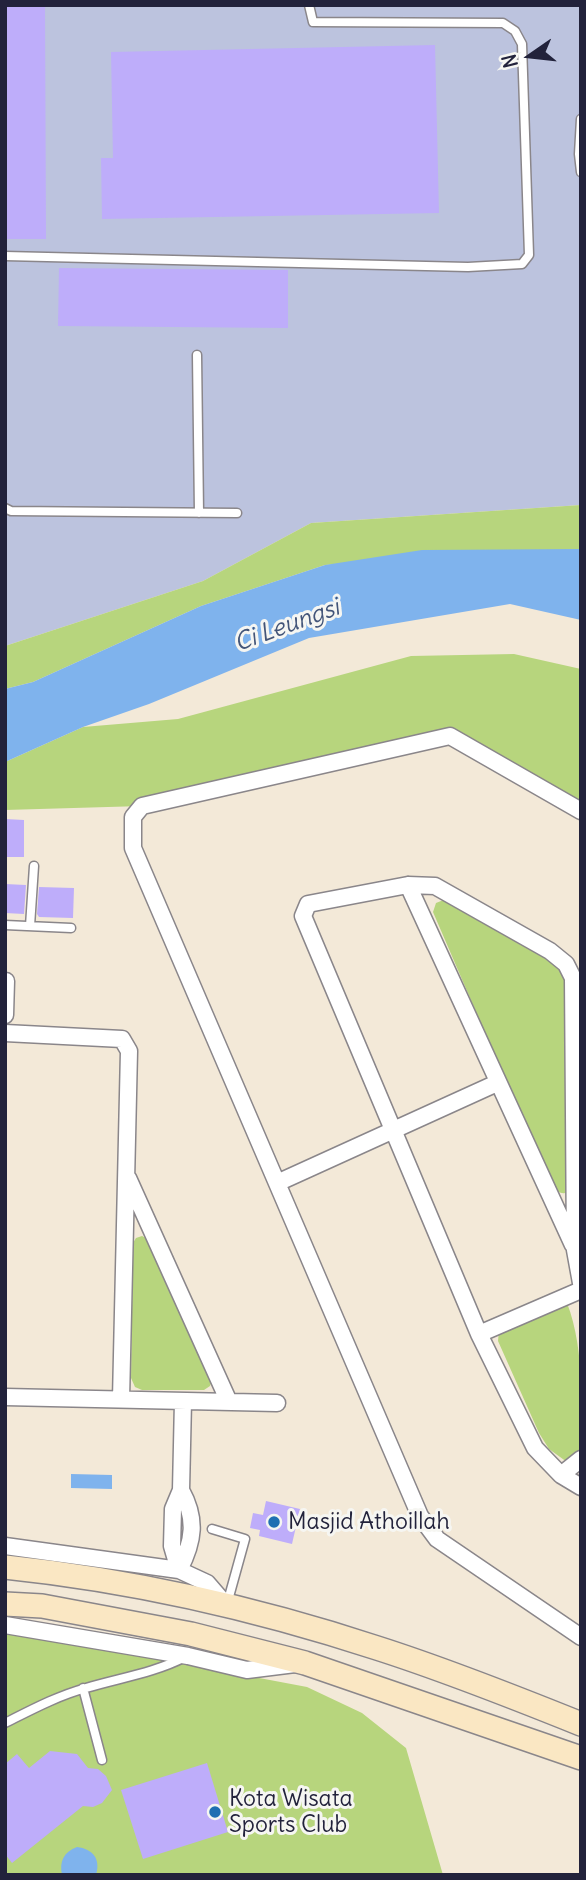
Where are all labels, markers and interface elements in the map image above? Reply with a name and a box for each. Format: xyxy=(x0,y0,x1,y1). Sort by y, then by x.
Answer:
north arrow xyxy=(495,21,565,91)
text: N xyxy=(496,52,523,70)
water label: Ci Leungsi xyxy=(231,594,343,658)
place label: Masjid Athoillah xyxy=(288,1508,450,1536)
marker: Masjid Athoillah xyxy=(266,1514,282,1530)
place label: Kota Wisata Sports Club xyxy=(229,1785,353,1839)
marker: Kota Wisata Sports Club xyxy=(207,1804,223,1820)

